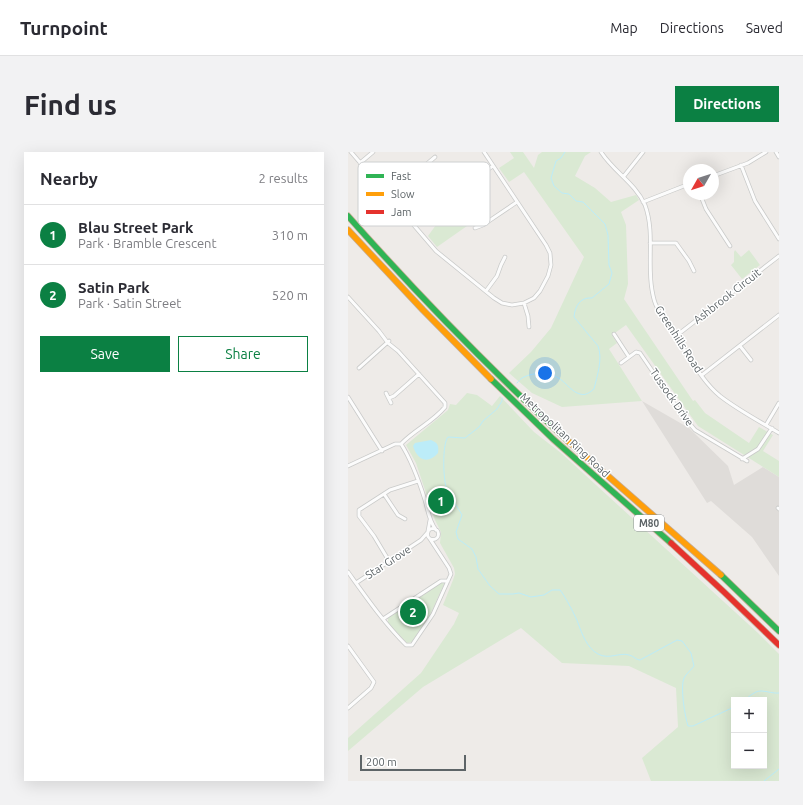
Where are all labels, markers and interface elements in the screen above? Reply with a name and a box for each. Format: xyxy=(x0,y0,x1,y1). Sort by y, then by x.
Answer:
text: Turnpoint xyxy=(20,17,108,39)
text: Map xyxy=(610,20,638,36)
text: Directions xyxy=(660,20,724,36)
text: Saved xyxy=(746,20,783,36)
button: Directions xyxy=(675,86,779,122)
text: Find us xyxy=(24,89,117,120)
legend xyxy=(358,162,490,226)
north arrow xyxy=(683,164,719,200)
text: Nearby xyxy=(40,169,98,188)
text: Fast xyxy=(391,170,412,182)
text: 2 results xyxy=(258,171,308,185)
text: Slow xyxy=(391,188,415,200)
text: Jam xyxy=(391,206,412,218)
text: Blau Street Park xyxy=(78,219,193,236)
text: 1 xyxy=(49,228,57,242)
text: 310 m xyxy=(272,228,308,242)
text: Park · Bramble Crescent xyxy=(78,236,217,250)
street label: Ashbrook Circuit xyxy=(691,266,763,326)
text: Satin Park xyxy=(78,279,150,296)
text: 2 xyxy=(49,288,57,302)
text: 520 m xyxy=(272,288,308,302)
text: Park · Satin Street xyxy=(78,296,181,310)
street label: Greenhills Road xyxy=(653,303,705,375)
button: Save xyxy=(40,336,170,372)
button: Share xyxy=(178,336,308,372)
your location xyxy=(535,363,555,383)
street label: Tussock Drive xyxy=(648,366,696,428)
street label: Metropolitan Ring Road xyxy=(518,390,612,480)
pin: 1 xyxy=(428,486,454,516)
road number: M80 xyxy=(634,515,664,531)
street label: Star Grove xyxy=(363,543,413,581)
pin: 2 xyxy=(400,597,426,627)
map controls xyxy=(731,697,767,769)
button: + xyxy=(731,697,767,733)
button: − xyxy=(731,733,767,769)
scale bar xyxy=(360,753,466,772)
text: 200 m xyxy=(366,756,397,768)

